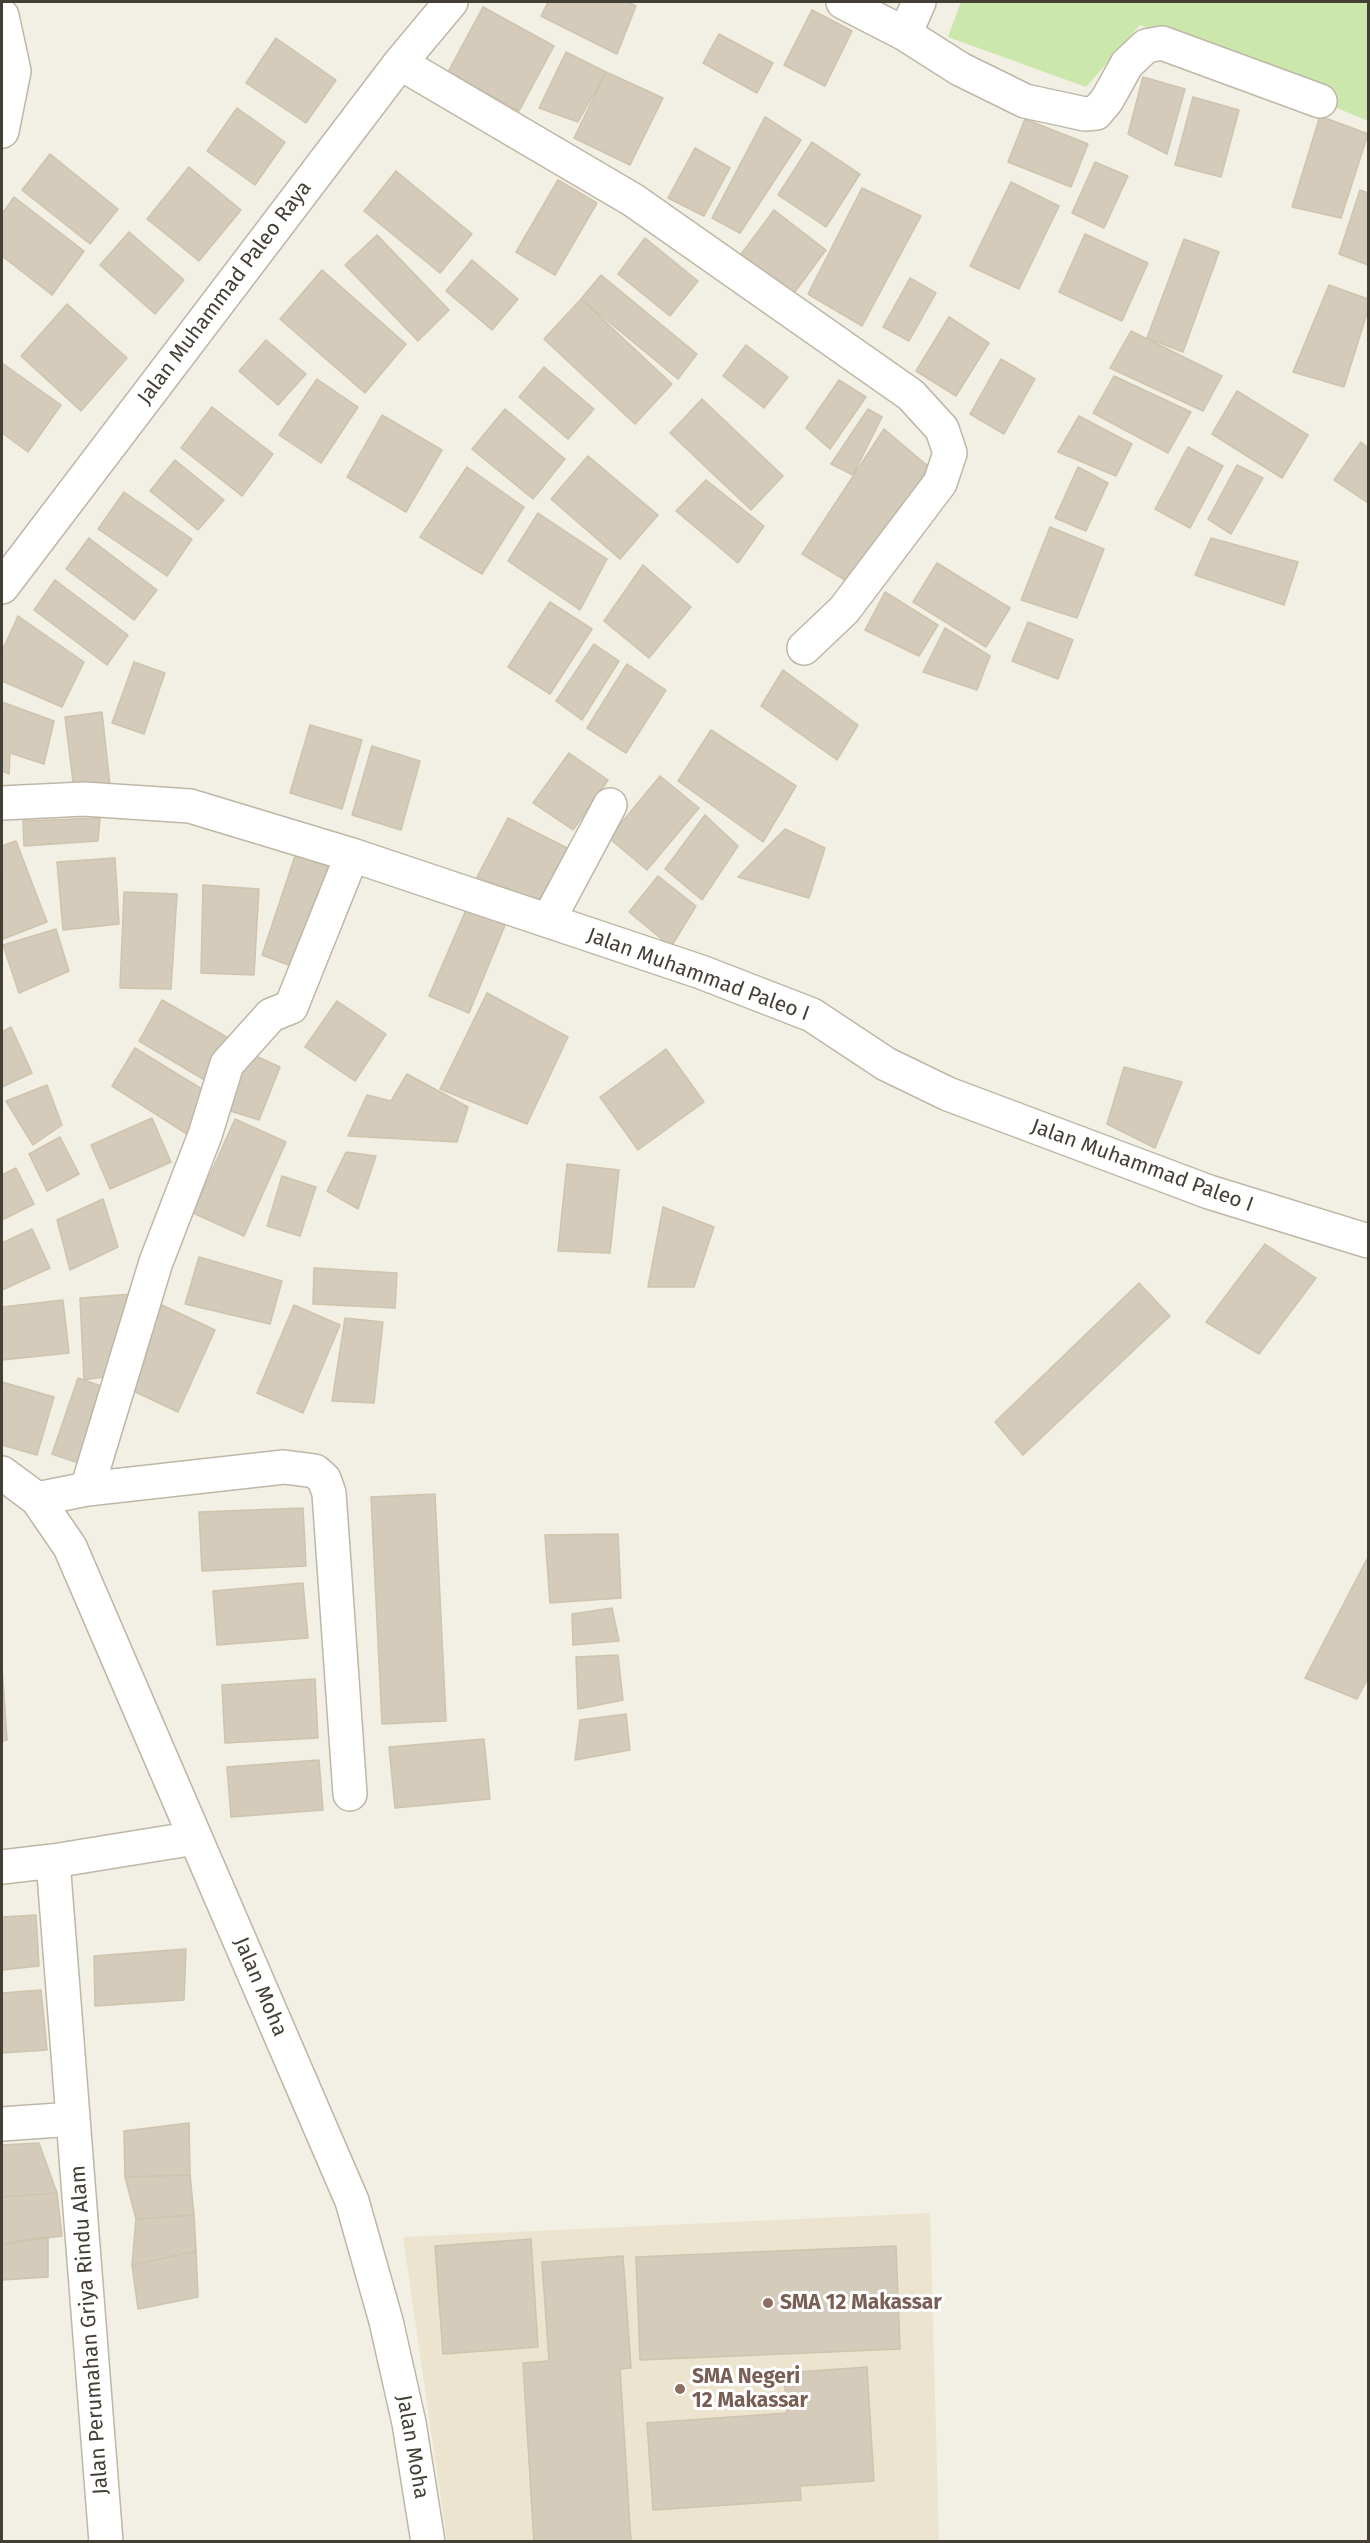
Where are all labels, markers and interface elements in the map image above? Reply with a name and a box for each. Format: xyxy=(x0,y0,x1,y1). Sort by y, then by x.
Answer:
street label: Jalan Muhammad Paleo Raya xyxy=(133,176,317,410)
street label: Jalan Muhammad Paleo I xyxy=(583,923,813,1027)
street label: Jalan Muhammad Paleo I xyxy=(1027,1114,1257,1218)
street label: Jalan Moha xyxy=(228,1934,292,2040)
street label: Jalan Perumahan Griya Rindu Alam xyxy=(66,2164,114,2496)
place label: SMA 12 Makassar xyxy=(780,2290,942,2316)
marker: SMA 12 Makassar xyxy=(761,2296,775,2310)
place label: SMA Negeri 12 Makassar xyxy=(692,2364,808,2414)
marker: SMA Negeri 12 Makassar xyxy=(673,2382,687,2396)
street label: Jalan Moha xyxy=(390,2393,434,2501)

